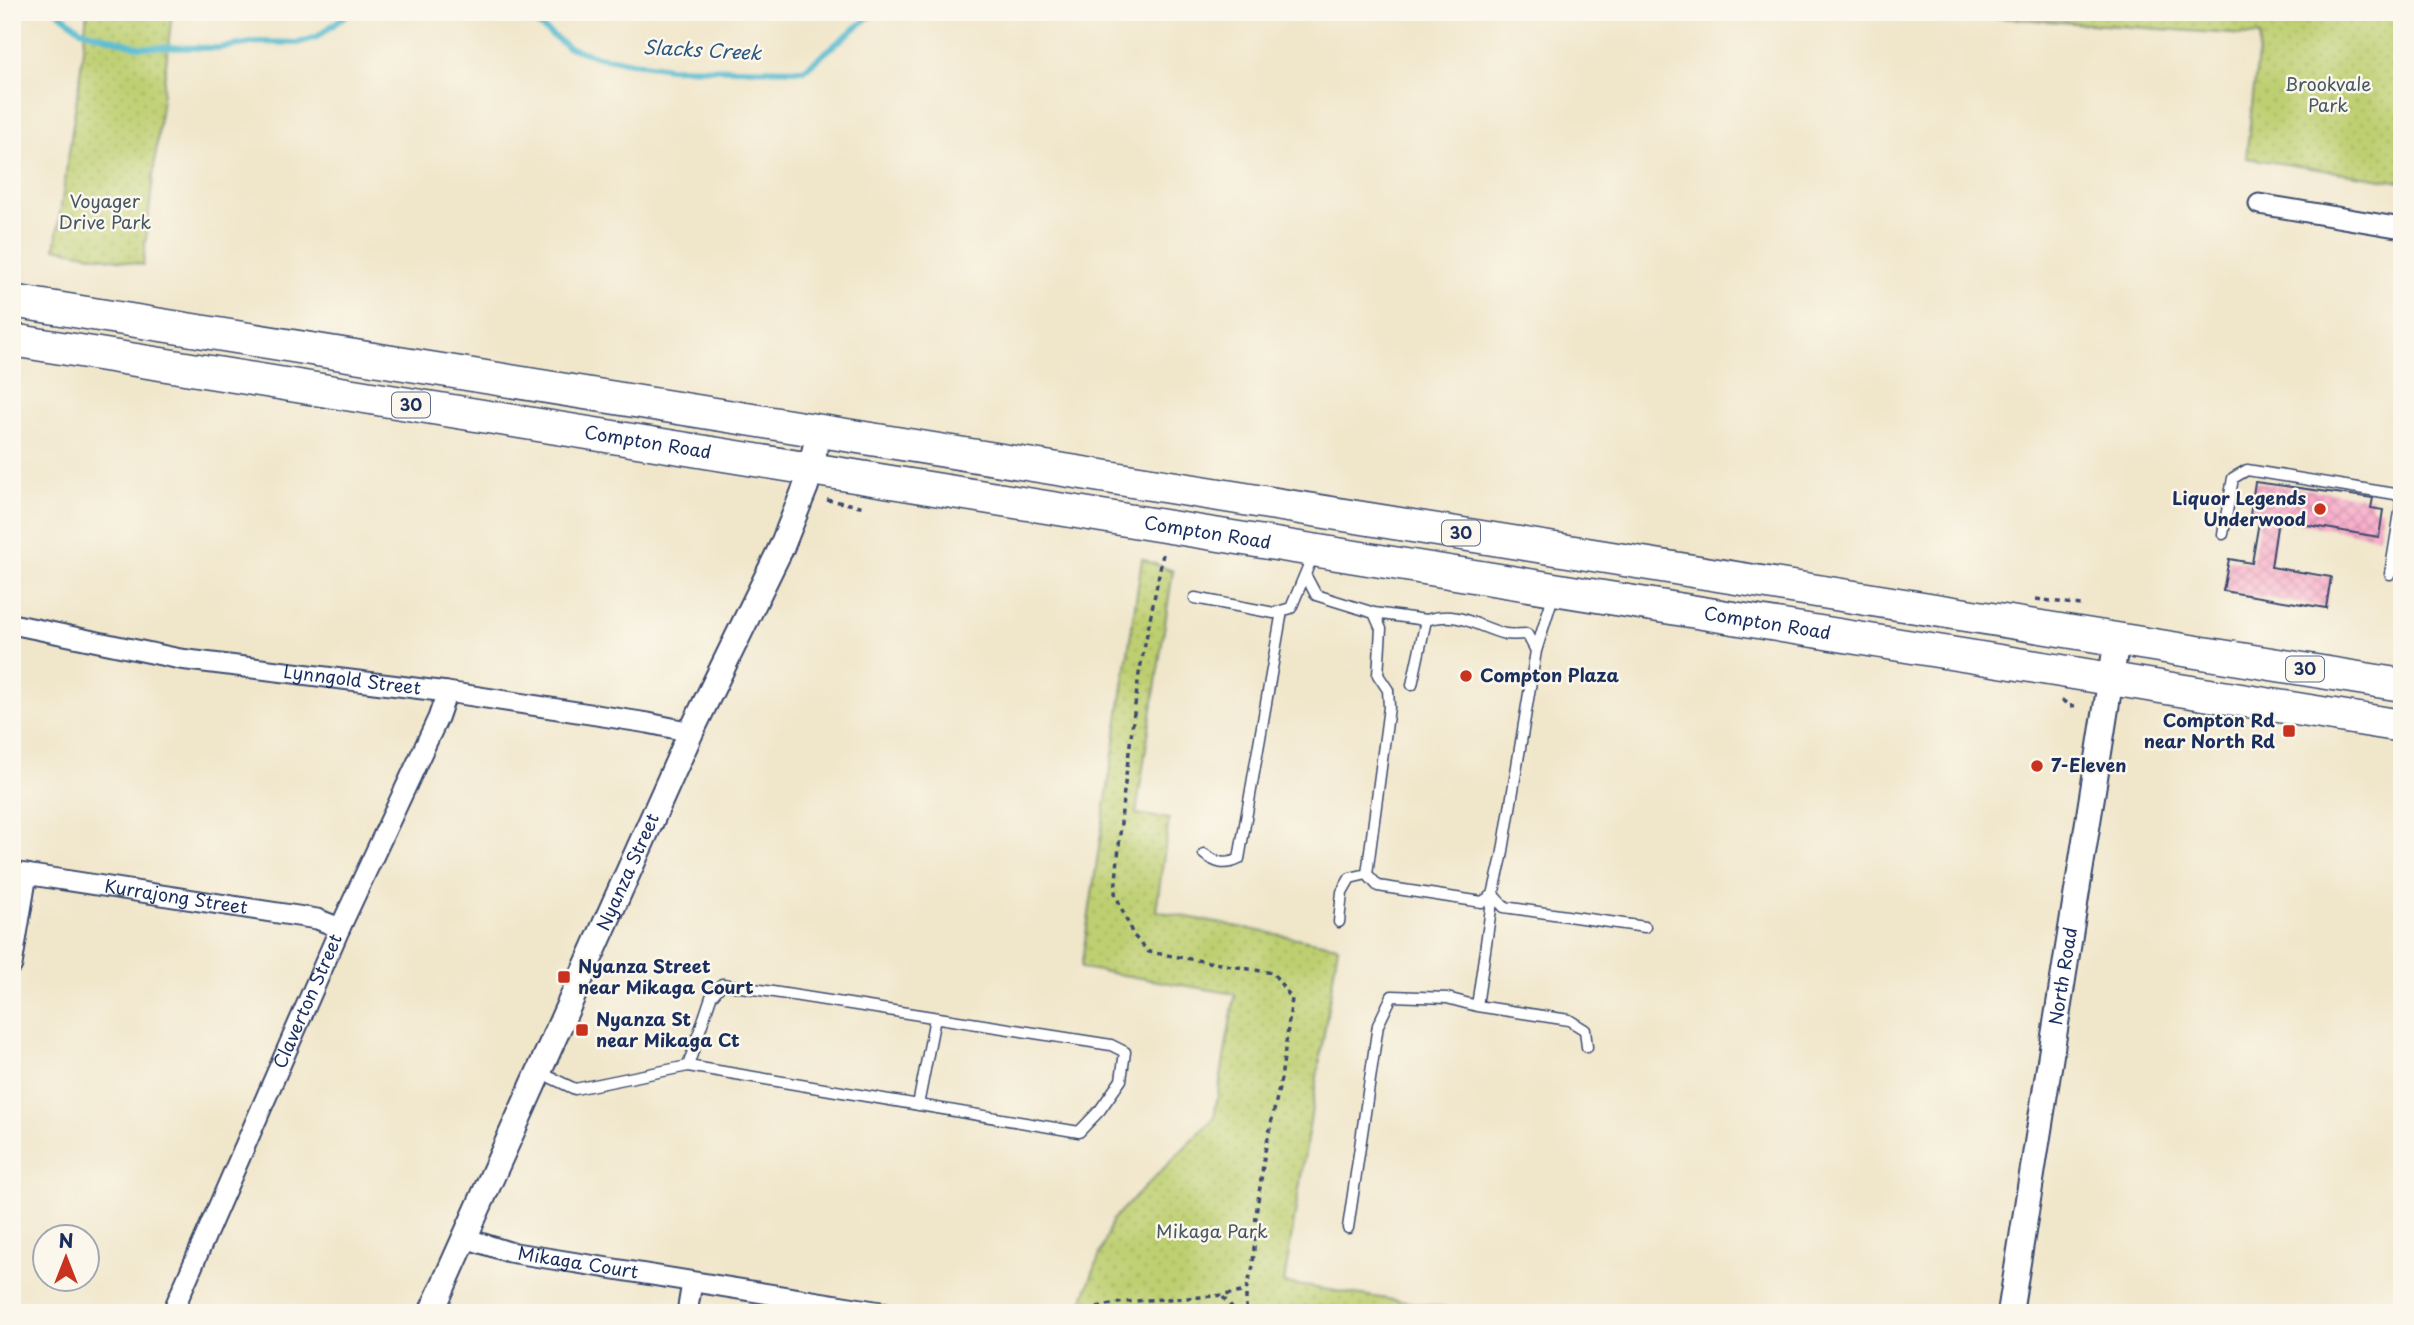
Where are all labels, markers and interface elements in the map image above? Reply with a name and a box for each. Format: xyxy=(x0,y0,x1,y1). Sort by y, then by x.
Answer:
water label: Slacks Creek xyxy=(642,32,763,66)
park label: Brookvale Park xyxy=(2285,70,2371,118)
park label: Voyager Drive Park xyxy=(59,187,151,235)
road number: 30 xyxy=(392,392,430,418)
street label: Compton Road xyxy=(582,418,714,465)
place label: Liquor Legends Underwood xyxy=(2172,484,2306,532)
marker: Liquor Legends Underwood xyxy=(2312,501,2328,517)
street label: Compton Road xyxy=(1142,508,1273,555)
road number: 30 xyxy=(1442,520,1480,546)
street label: Compton Road xyxy=(1702,598,1833,646)
road number: 30 xyxy=(2286,656,2324,682)
street label: Lynngold Street xyxy=(282,657,423,701)
place label: Compton Plaza xyxy=(1480,661,1619,688)
marker: Compton Plaza xyxy=(1458,668,1474,684)
place label: Compton Rd near North Rd xyxy=(2144,706,2275,754)
marker: Compton Rd near North Rd xyxy=(2281,723,2297,739)
place label: 7-Eleven xyxy=(2051,751,2126,778)
marker: 7-Eleven xyxy=(2029,758,2045,774)
street label: Nyanza Street xyxy=(589,808,665,935)
street label: Kurrajong Street xyxy=(103,871,250,920)
street label: North Road xyxy=(2041,925,2083,1027)
street label: Claverton Street xyxy=(265,929,348,1073)
place label: Nyanza Street near Mikaga Court xyxy=(578,952,754,1000)
marker: Nyanza Street near Mikaga Court xyxy=(556,969,572,985)
place label: Nyanza St near Mikaga Ct xyxy=(596,1005,740,1053)
marker: Nyanza St near Mikaga Ct xyxy=(574,1022,590,1038)
park label: Mikaga Park xyxy=(1156,1217,1268,1244)
north arrow xyxy=(32,1224,102,1294)
text: N xyxy=(58,1226,74,1254)
street label: Mikaga Court xyxy=(516,1239,640,1285)

